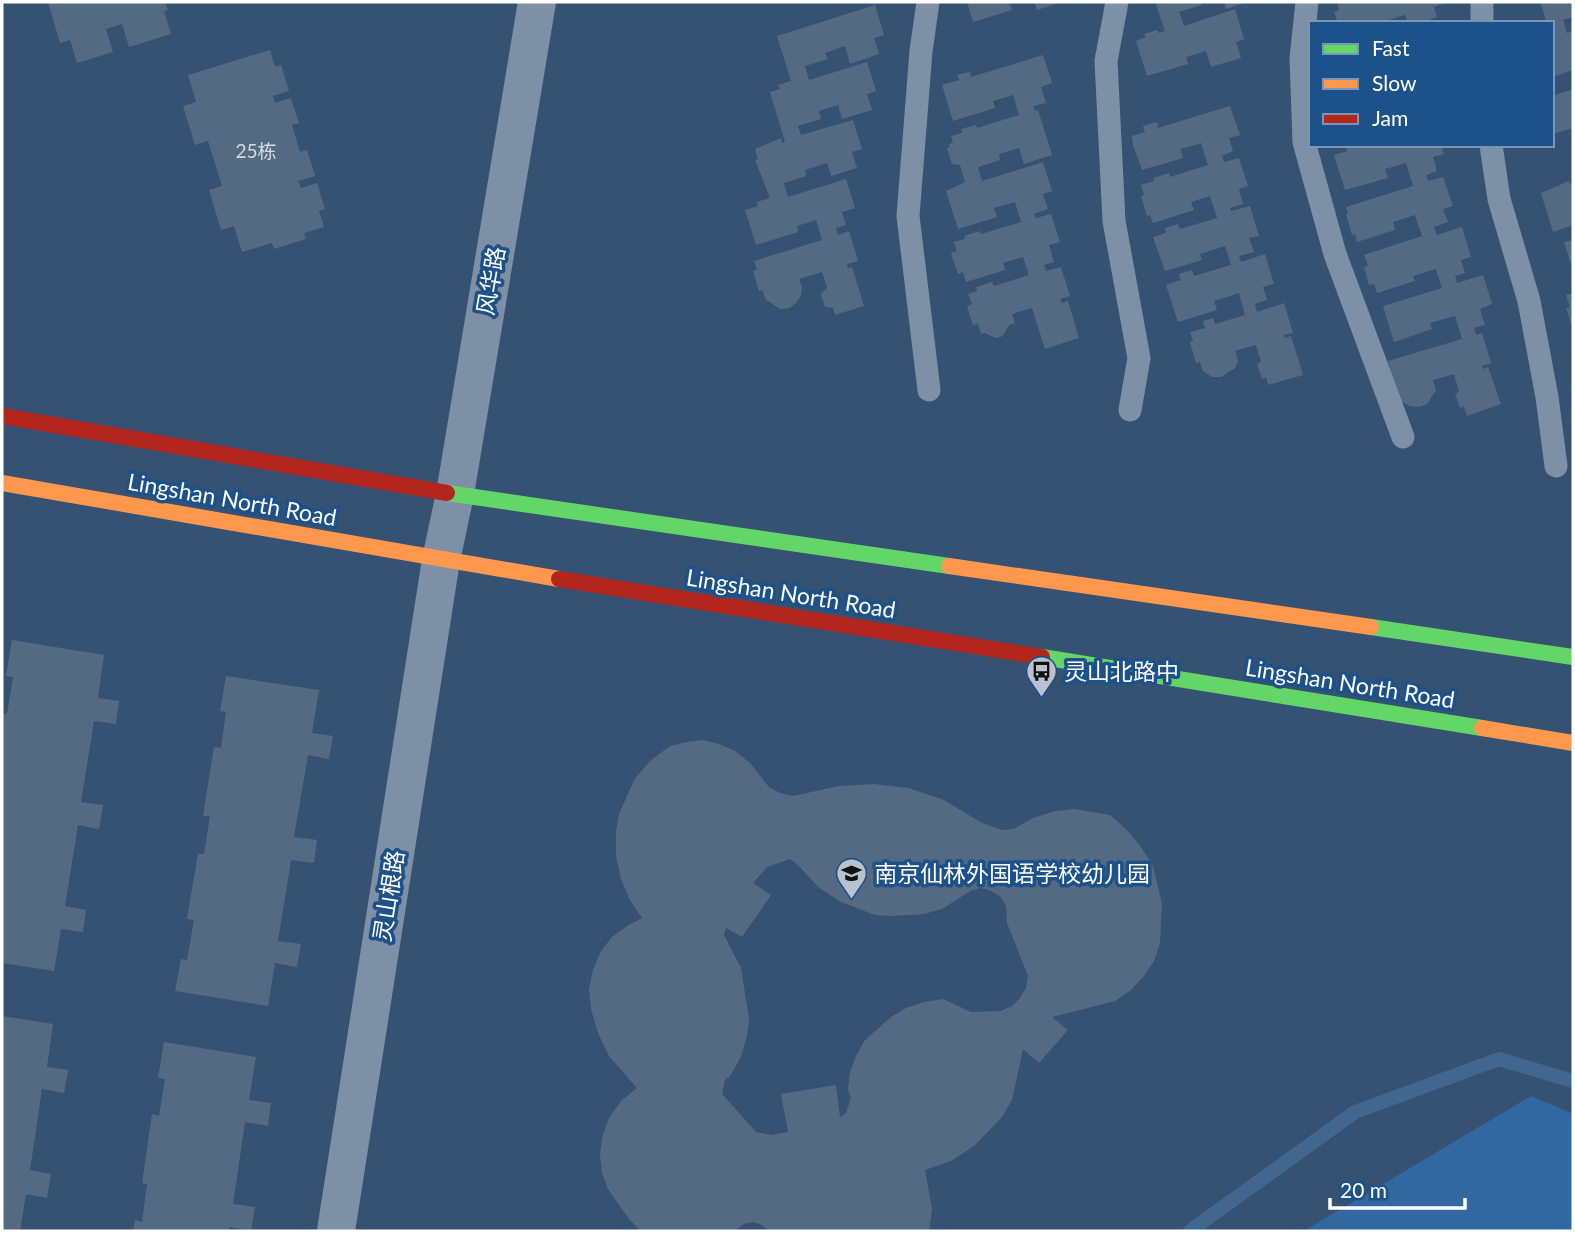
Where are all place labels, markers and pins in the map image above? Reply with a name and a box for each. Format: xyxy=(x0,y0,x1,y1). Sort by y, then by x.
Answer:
bus stop icon: 灵山北路中 xyxy=(1024,655,1058,699)
place label: 灵山北路中 xyxy=(1064,657,1179,685)
school or university icon: 南京仙林外国语学校幼儿园 xyxy=(834,857,868,901)
place label: 南京仙林外国语学校幼儿园 xyxy=(874,859,1150,887)

